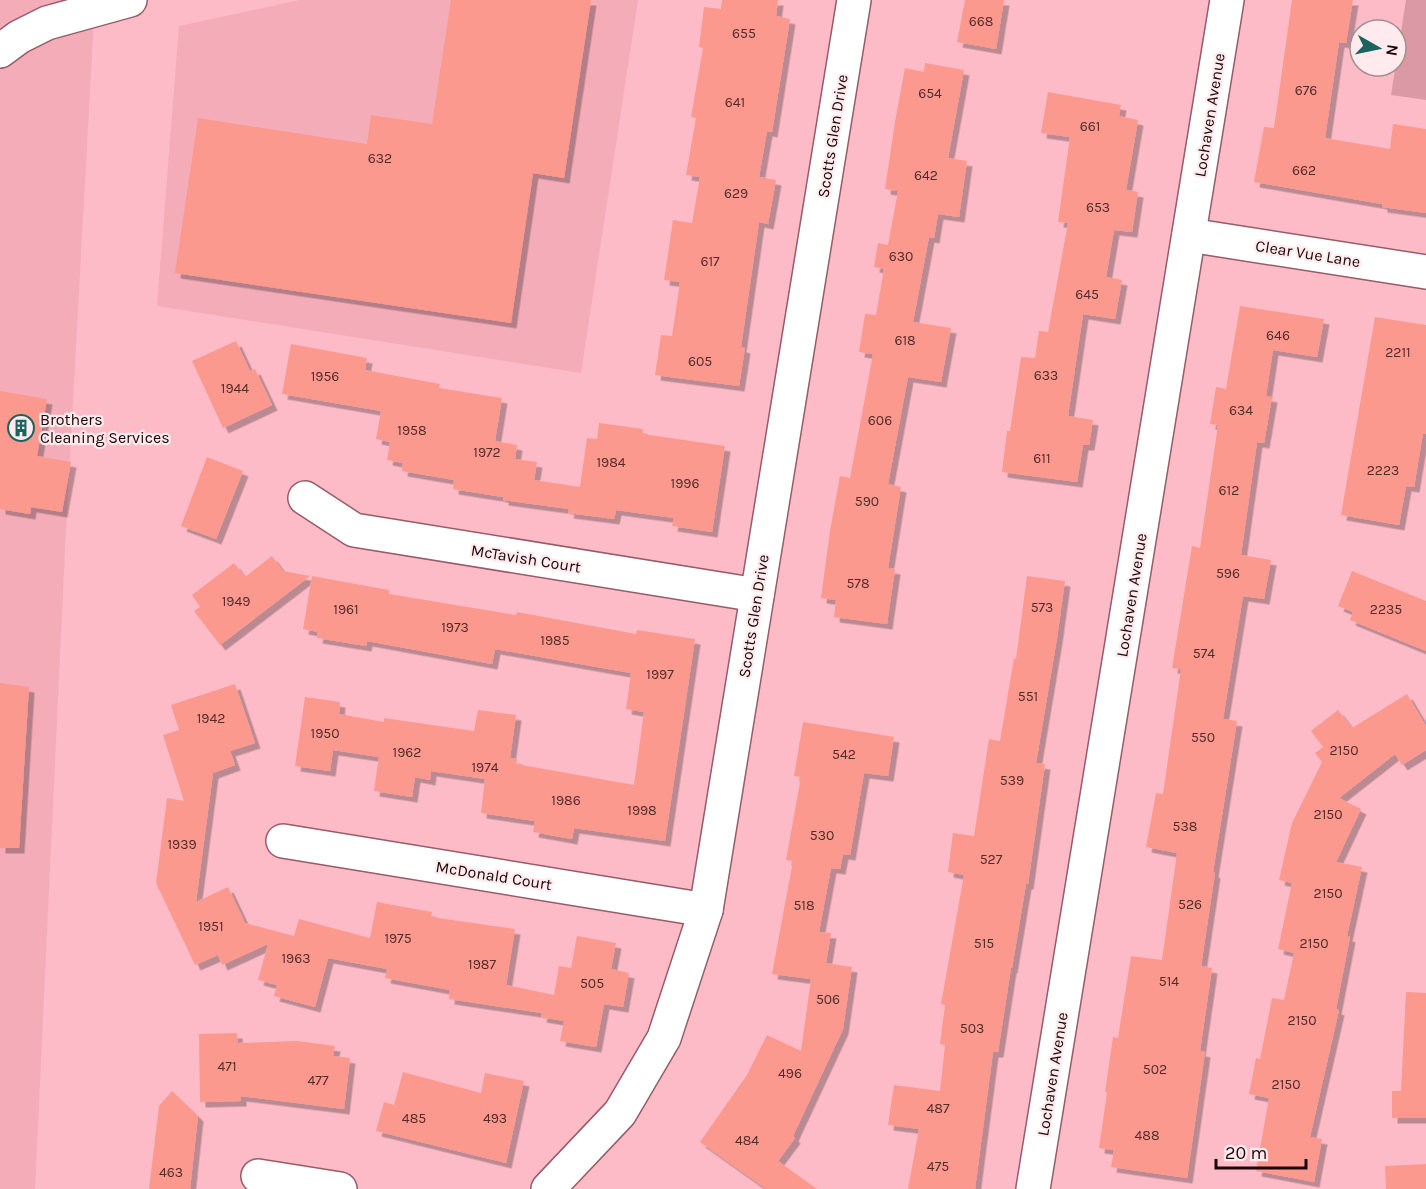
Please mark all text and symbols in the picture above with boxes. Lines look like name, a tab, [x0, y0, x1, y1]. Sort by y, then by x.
house number: 668	[969, 13, 993, 30]
north arrow	[1348, 18, 1408, 78]
house number: 655	[732, 25, 756, 42]
text: N	[1382, 43, 1403, 57]
street label: Lochaven Avenue	[1190, 52, 1229, 178]
street label: Scotts Glen Drive	[813, 73, 852, 199]
house number: 676	[1295, 82, 1317, 99]
house number: 654	[918, 85, 942, 102]
house number: 641	[725, 94, 745, 111]
house number: 661	[1080, 118, 1100, 135]
house number: 632	[368, 150, 392, 167]
house number: 662	[1292, 162, 1316, 179]
house number: 642	[914, 167, 938, 184]
house number: 629	[724, 185, 748, 202]
house number: 653	[1086, 199, 1110, 216]
street label: Clear Vue Lane	[1254, 236, 1362, 271]
house number: 630	[889, 248, 913, 265]
house number: 617	[700, 253, 720, 270]
house number: 645	[1075, 286, 1099, 303]
house number: 646	[1266, 327, 1290, 344]
house number: 618	[894, 332, 916, 349]
house number: 2211	[1385, 344, 1411, 361]
house number: 605	[688, 353, 712, 370]
house number: 633	[1034, 367, 1058, 384]
house number: 1956	[311, 368, 339, 385]
house number: 1944	[221, 380, 249, 397]
house number: 634	[1229, 402, 1253, 419]
place label: Brothers Cleaning Services	[40, 410, 170, 447]
house number: 606	[868, 412, 892, 429]
building icon: Brothers Cleaning Services	[6, 413, 36, 443]
house number: 1958	[397, 422, 427, 439]
house number: 1972	[473, 444, 501, 461]
house number: 611	[1033, 450, 1051, 467]
house number: 1984	[596, 454, 626, 471]
house number: 2223	[1367, 462, 1399, 479]
house number: 1996	[671, 475, 699, 492]
house number: 612	[1219, 482, 1239, 499]
house number: 590	[855, 493, 879, 510]
street label: Lochaven Avenue	[1112, 532, 1151, 658]
street label: McTavish Court	[470, 540, 582, 577]
street label: Scotts Glen Drive	[734, 553, 773, 679]
house number: 596	[1216, 565, 1240, 582]
house number: 578	[846, 575, 870, 592]
house number: 1949	[222, 593, 250, 610]
house number: 573	[1031, 599, 1053, 616]
house number: 1961	[333, 601, 359, 618]
house number: 2235	[1370, 601, 1402, 618]
house number: 1973	[441, 619, 469, 636]
house number: 1985	[540, 632, 570, 649]
house number: 574	[1193, 645, 1215, 662]
house number: 1997	[646, 666, 674, 683]
house number: 551	[1018, 688, 1038, 705]
house number: 1942	[197, 710, 225, 727]
house number: 1950	[311, 725, 339, 742]
house number: 550	[1191, 729, 1215, 746]
house number: 2150	[1330, 742, 1358, 759]
house number: 1962	[393, 744, 421, 761]
house number: 542	[832, 746, 856, 763]
house number: 1974	[471, 759, 499, 776]
house number: 539	[1000, 772, 1024, 789]
house number: 1986	[551, 792, 581, 809]
house number: 1998	[627, 802, 657, 819]
house number: 2150	[1314, 806, 1342, 823]
house number: 538	[1173, 818, 1197, 835]
house number: 530	[810, 827, 834, 844]
house number: 1939	[167, 836, 197, 853]
house number: 527	[980, 851, 1003, 868]
street label: McDonald Court	[434, 857, 553, 894]
house number: 2150	[1314, 885, 1342, 902]
house number: 526	[1178, 896, 1202, 913]
house number: 518	[793, 897, 815, 914]
house number: 1951	[198, 918, 224, 935]
house number: 1975	[384, 930, 412, 947]
house number: 515	[974, 935, 994, 952]
house number: 2150	[1300, 935, 1328, 952]
house number: 1963	[281, 950, 311, 967]
house number: 1987	[468, 956, 496, 973]
house number: 514	[1159, 973, 1179, 990]
house number: 505	[580, 975, 604, 992]
house number: 506	[816, 991, 840, 1008]
street label: Lochaven Avenue	[1033, 1011, 1072, 1137]
house number: 2150	[1288, 1012, 1316, 1029]
house number: 503	[960, 1020, 984, 1037]
house number: 471	[217, 1058, 237, 1075]
house number: 502	[1143, 1061, 1167, 1078]
house number: 496	[778, 1065, 802, 1082]
house number: 477	[308, 1072, 329, 1089]
house number: 2150	[1272, 1076, 1300, 1093]
house number: 487	[927, 1100, 950, 1117]
house number: 485	[402, 1110, 426, 1127]
house number: 493	[483, 1110, 507, 1127]
house number: 488	[1134, 1127, 1160, 1144]
house number: 484	[735, 1132, 759, 1149]
scale bar	[1216, 1132, 1306, 1170]
text: 20 m	[1225, 1142, 1267, 1164]
house number: 475	[927, 1158, 949, 1175]
house number: 463	[159, 1164, 183, 1181]

